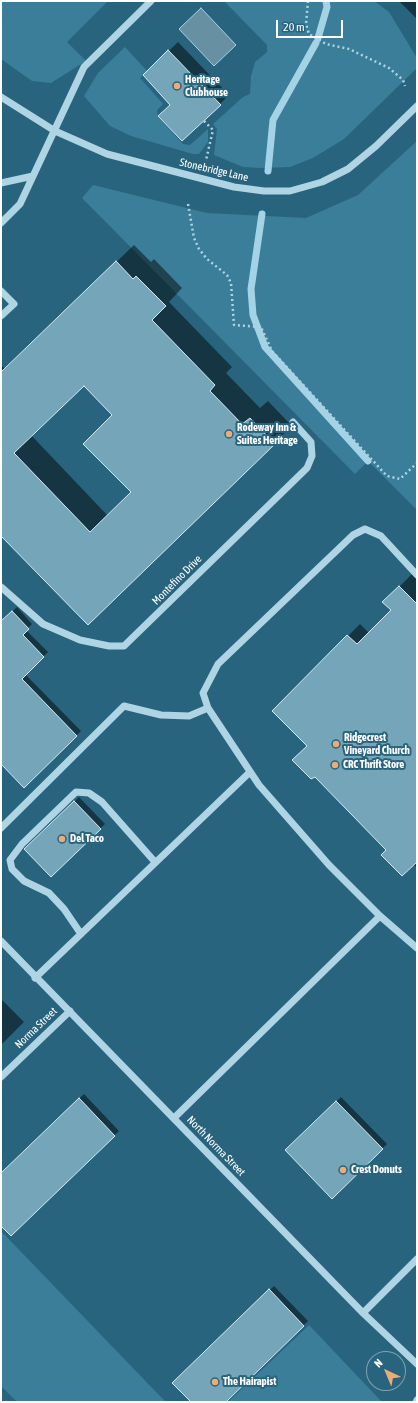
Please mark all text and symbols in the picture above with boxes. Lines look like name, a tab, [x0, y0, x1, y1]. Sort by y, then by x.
scale bar	[278, 12, 345, 38]
text: 20 m	[283, 20, 305, 34]
place label: Heritage Clubhouse	[185, 73, 228, 99]
marker: Heritage Clubhouse	[172, 81, 182, 91]
street label: Stonebridge Lane	[178, 156, 250, 184]
place label: Rodeway Inn & Suites Heritage	[237, 421, 298, 447]
marker: Rodeway Inn & Suites Heritage	[224, 429, 234, 439]
street label: Montefino Drive	[149, 552, 205, 608]
place label: Ridgecrest Vineyard Church	[344, 731, 410, 757]
marker: Ridgecrest Vineyard Church	[331, 739, 341, 749]
place label: CRC Thrift Store	[343, 758, 404, 772]
marker: CRC Thrift Store	[330, 760, 340, 770]
place label: Del Taco	[70, 832, 104, 846]
marker: Del Taco	[57, 834, 67, 844]
street label: Norma Street	[12, 1005, 60, 1051]
street label: North Norma Street	[184, 1113, 248, 1179]
place label: Crest Donuts	[351, 1163, 402, 1177]
marker: Crest Donuts	[338, 1165, 348, 1175]
north arrow	[366, 1351, 406, 1391]
text: N	[372, 1357, 385, 1370]
place label: The Hairapist	[223, 1375, 276, 1389]
marker: The Hairapist	[210, 1377, 220, 1387]

